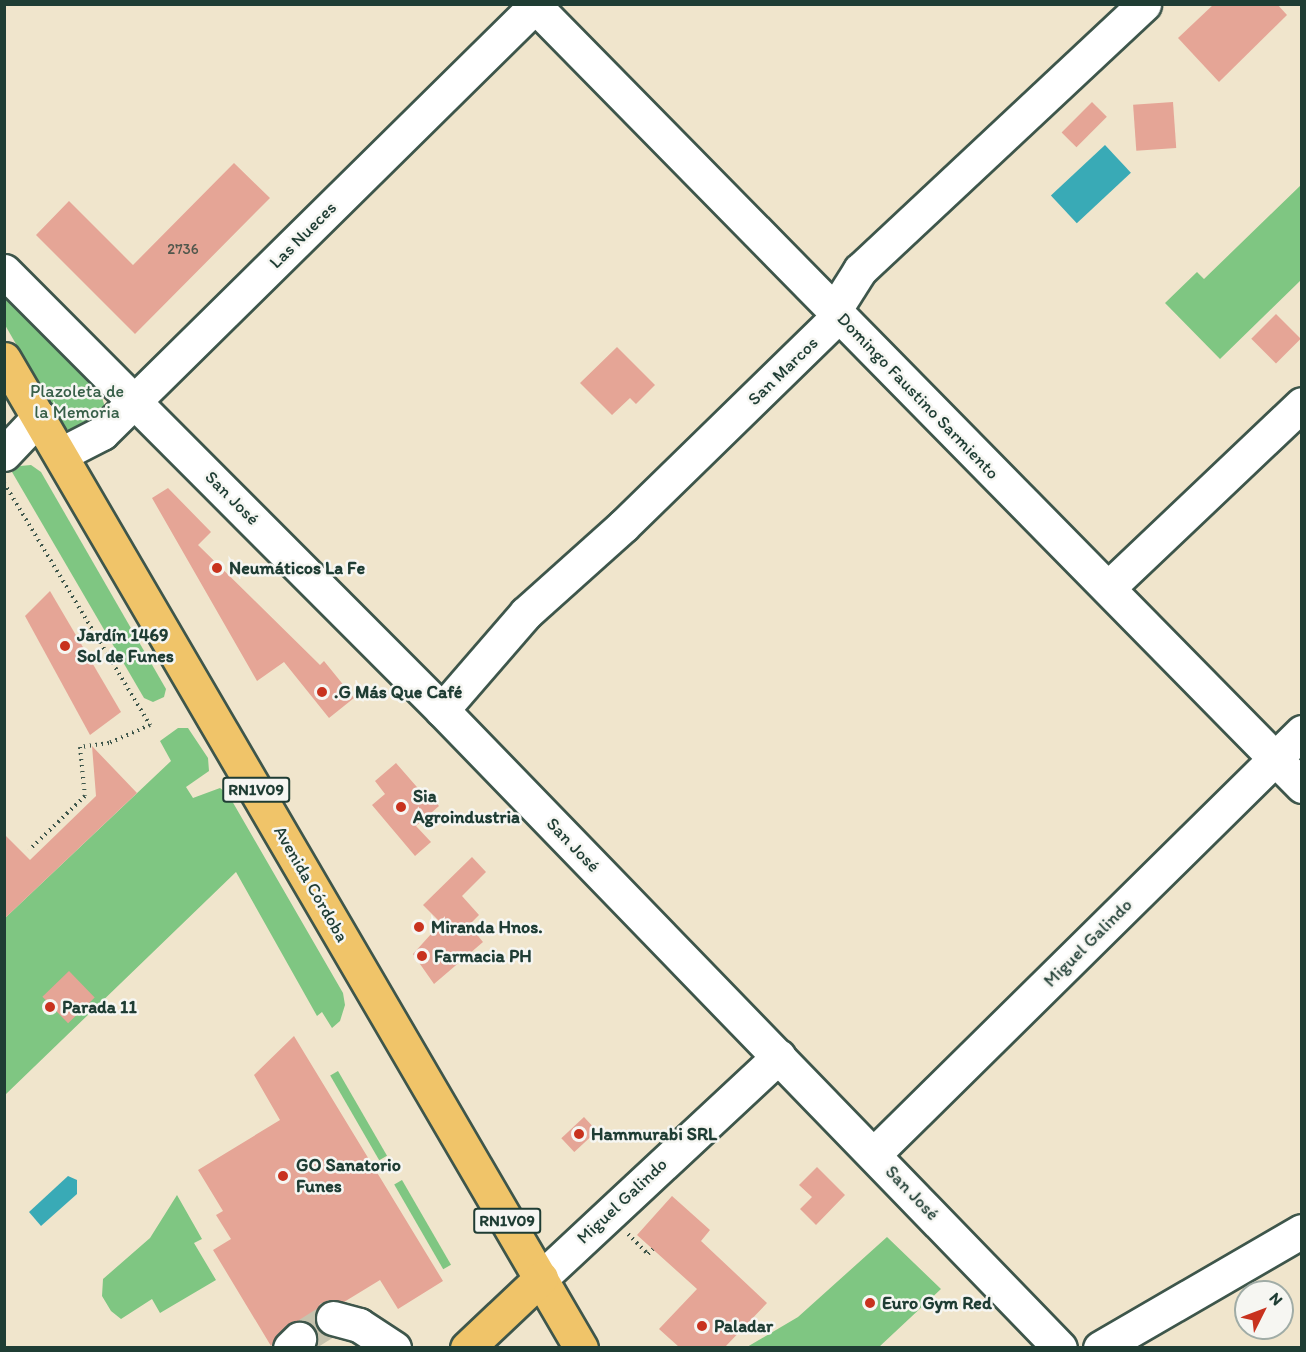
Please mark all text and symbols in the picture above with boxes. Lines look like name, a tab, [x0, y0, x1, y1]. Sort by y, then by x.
street label: Las Nueces	[265, 197, 341, 273]
house number: 2736	[167, 241, 199, 259]
street label: Domingo Faustino Sarmiento	[832, 308, 1004, 484]
street label: San Marcos	[743, 332, 823, 410]
park label: Plazoleta de la Memoria	[30, 381, 124, 424]
street label: San José	[200, 466, 264, 530]
place label: Neumáticos La Fe	[229, 557, 365, 579]
marker: Neumáticos La Fe	[210, 561, 224, 575]
place label: Jardín 1469 Sol de Funes	[77, 625, 174, 668]
marker: Jardín 1469 Sol de Funes	[58, 639, 72, 653]
place label: .G Más Que Café	[334, 681, 462, 703]
marker: .G Más Que Café	[315, 685, 329, 699]
road number: RN1V09	[222, 777, 290, 803]
place label: Sia Agroindustria	[413, 786, 520, 828]
marker: Sia Agroindustria	[394, 800, 408, 814]
street label: San José	[542, 813, 604, 877]
street label: Avenida Córdoba	[269, 822, 353, 946]
street label: Miguel Galindo	[1039, 894, 1137, 992]
place label: Miranda Hnos.	[431, 916, 543, 938]
marker: Miranda Hnos.	[412, 920, 426, 934]
place label: Farmacia PH	[434, 945, 532, 967]
marker: Farmacia PH	[415, 949, 429, 963]
place label: Parada 11	[62, 996, 137, 1018]
marker: Parada 11	[43, 1000, 57, 1014]
place label: Hammurabi SRL	[591, 1123, 717, 1145]
marker: Hammurabi SRL	[572, 1127, 586, 1141]
street label: Miguel Galindo	[572, 1154, 672, 1248]
place label: GO Sanatorio Funes	[296, 1155, 401, 1198]
street label: San José	[881, 1161, 943, 1225]
marker: GO Sanatorio Funes	[274, 1167, 292, 1185]
road number: RN1V09	[472, 1208, 542, 1234]
north arrow	[1234, 1280, 1294, 1340]
text: N	[1266, 1289, 1287, 1309]
place label: Euro Gym Red	[882, 1292, 991, 1314]
marker: Euro Gym Red	[863, 1296, 877, 1310]
place label: Paladar	[714, 1315, 773, 1337]
marker: Paladar	[695, 1319, 709, 1333]

